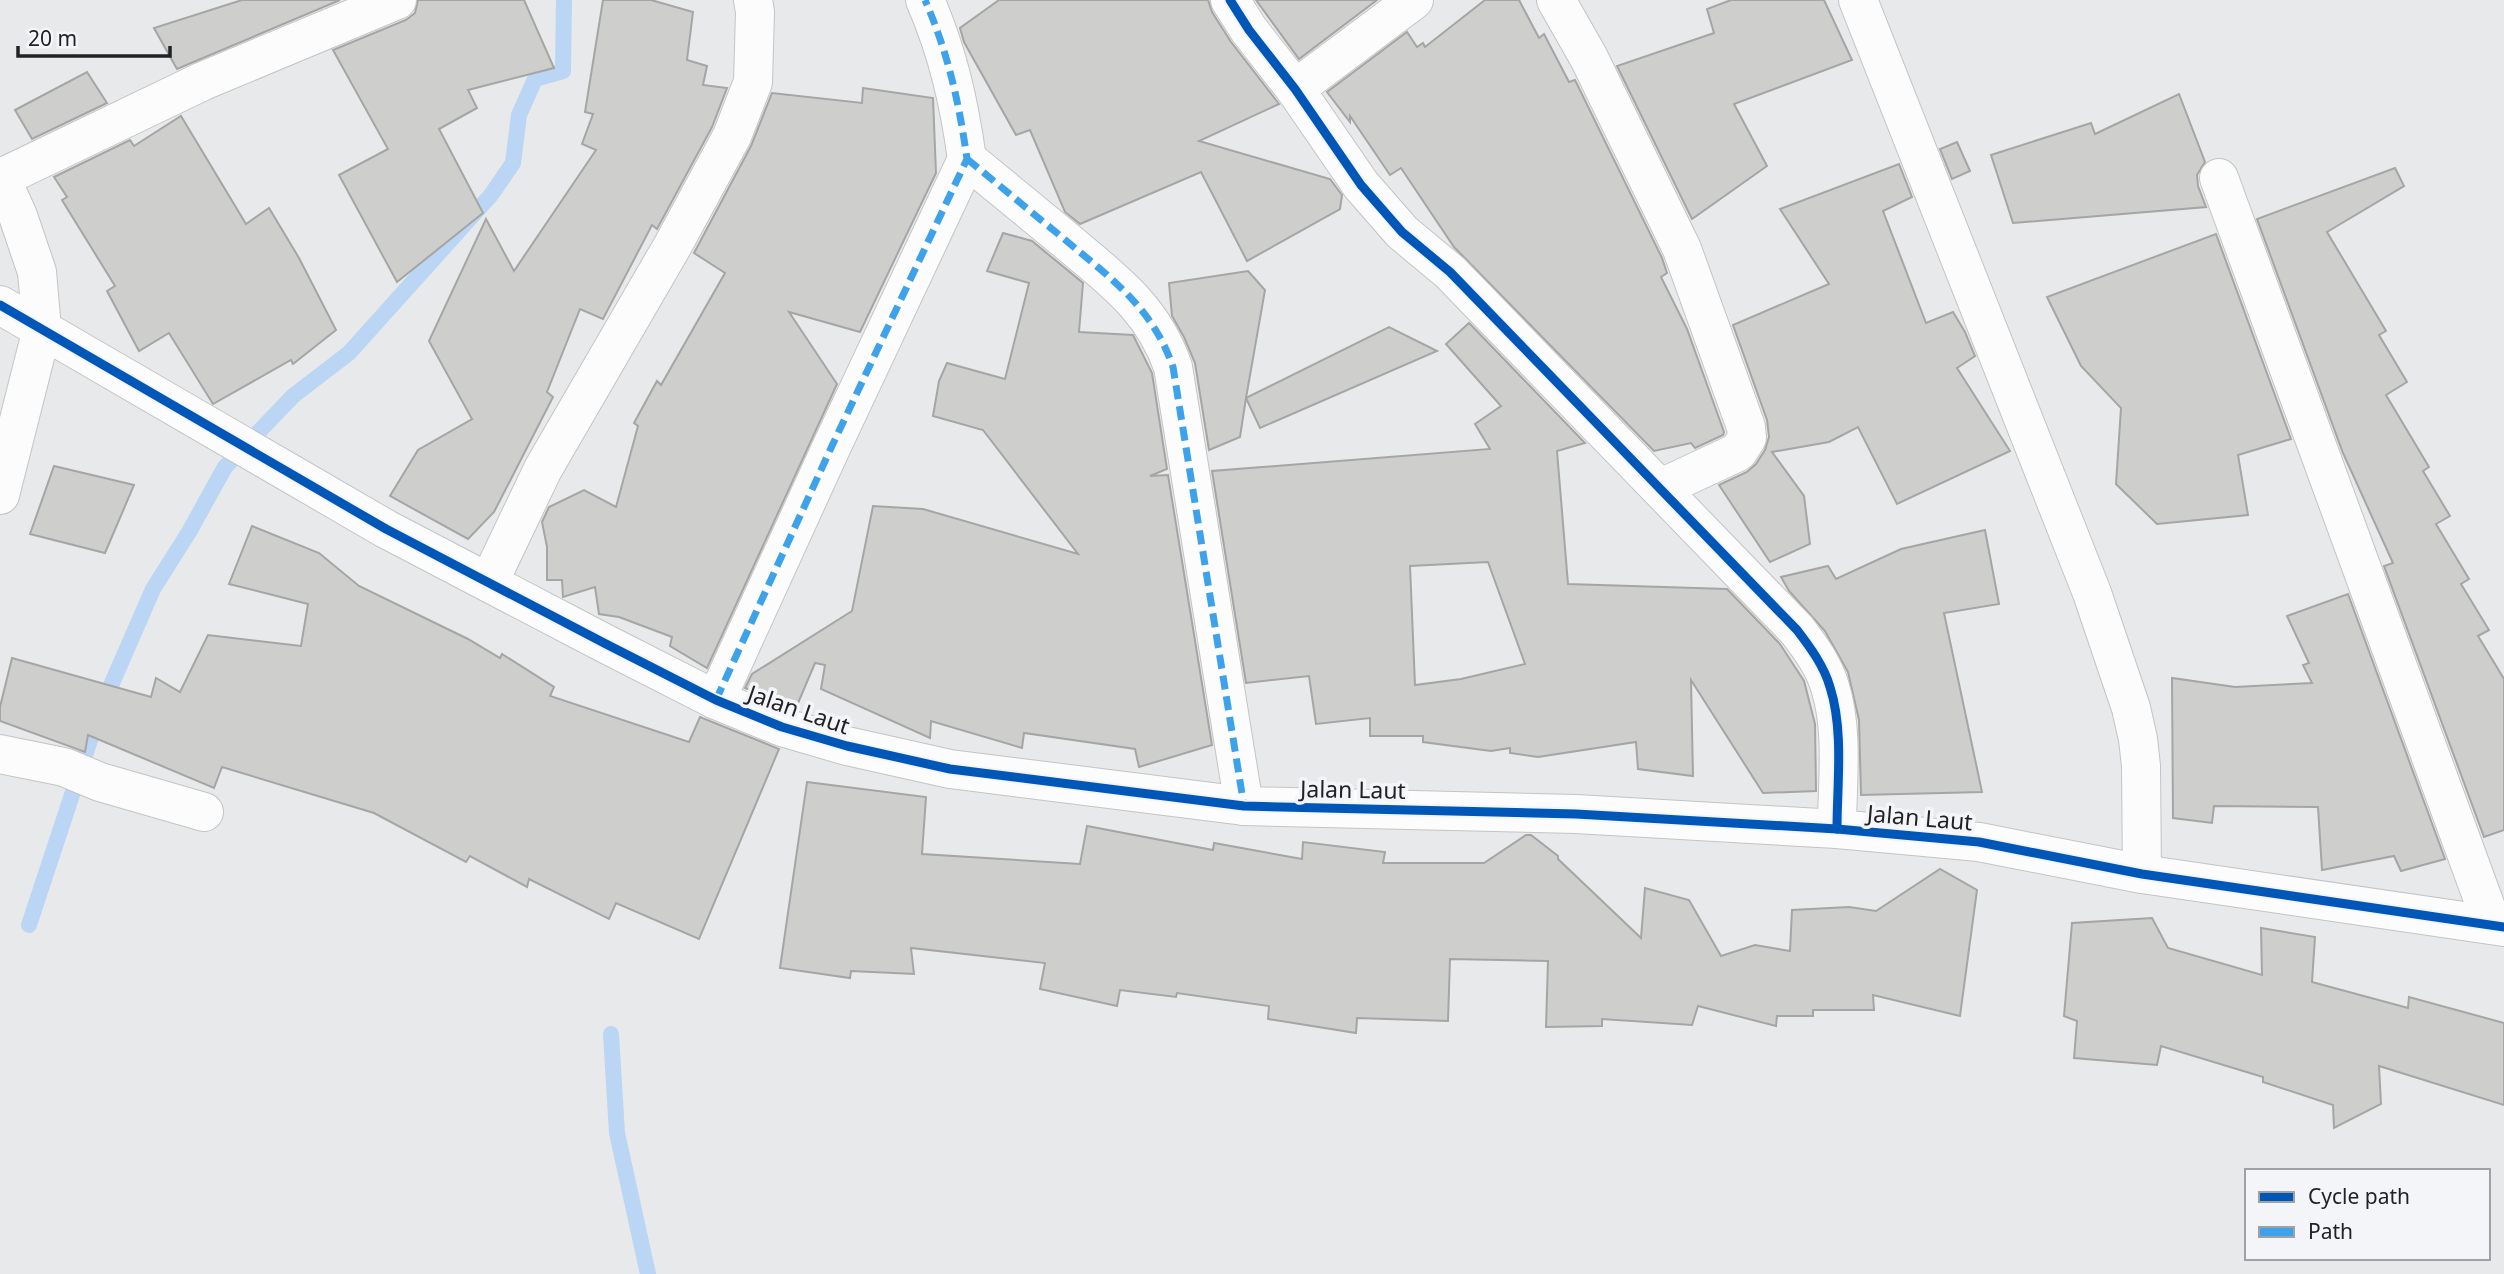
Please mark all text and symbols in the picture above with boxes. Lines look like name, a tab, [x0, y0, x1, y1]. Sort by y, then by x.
scale bar	[18, 14, 170, 58]
text: 20 m	[28, 24, 77, 52]
street label: Jalan Laut	[742, 676, 854, 741]
street label: Jalan Laut	[1298, 772, 1406, 806]
street label: Jalan Laut	[1864, 796, 1974, 838]
legend	[2245, 1169, 2490, 1260]
text: Cycle path	[2308, 1182, 2410, 1210]
text: Path	[2308, 1217, 2353, 1245]

